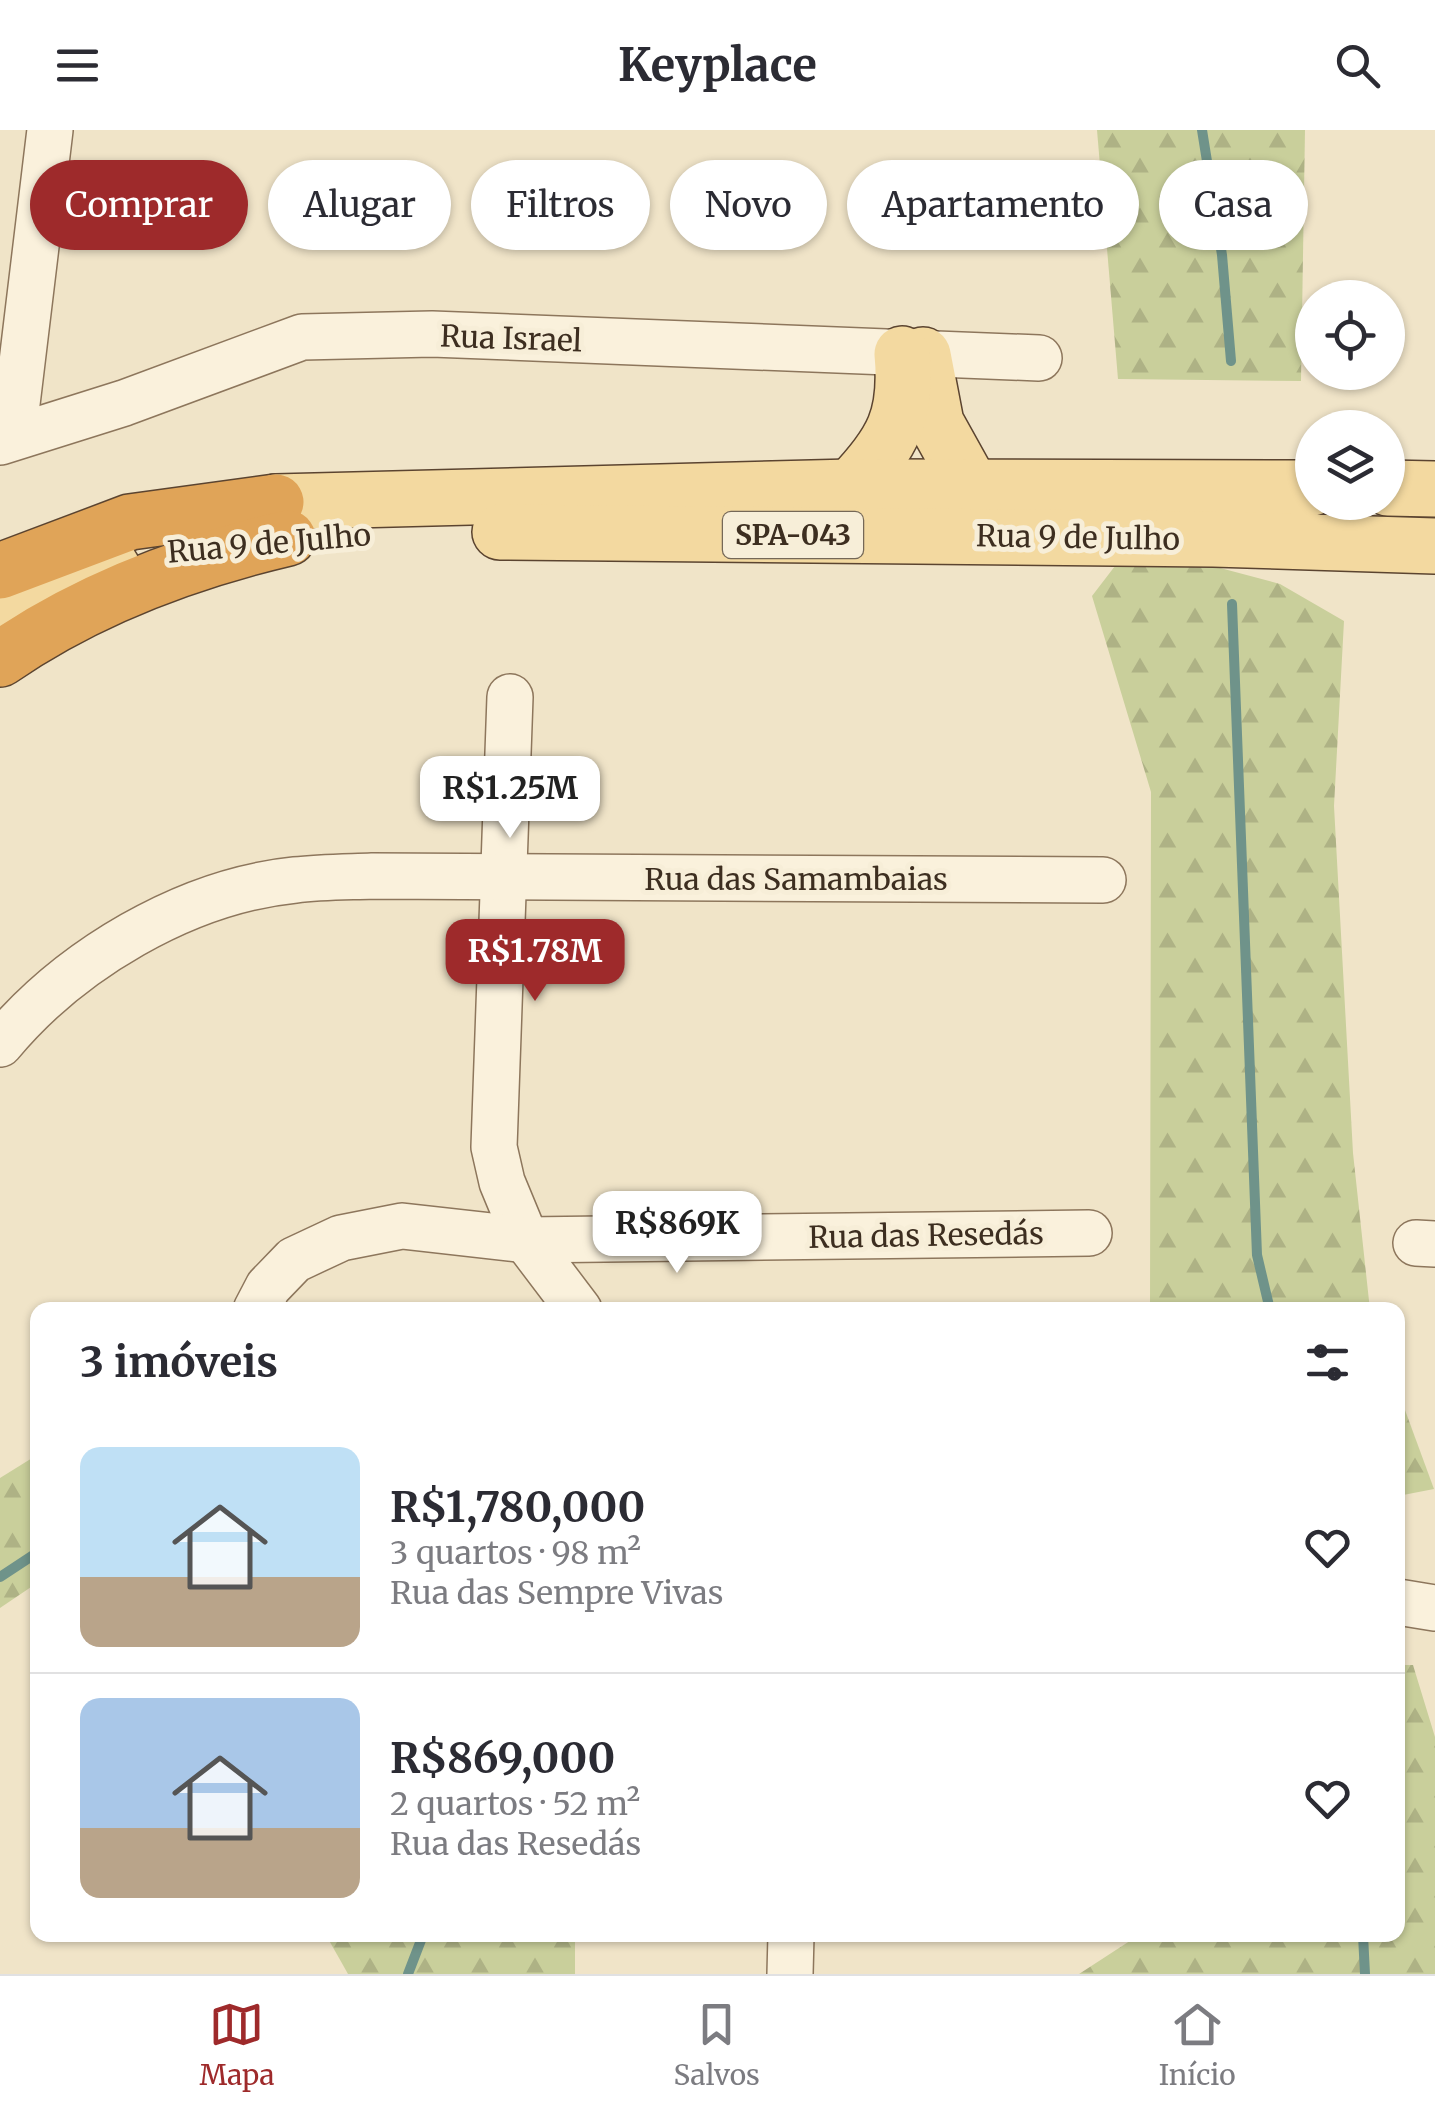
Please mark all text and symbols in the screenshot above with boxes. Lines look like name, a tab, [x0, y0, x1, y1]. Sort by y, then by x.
text: Keyplace	[618, 37, 817, 93]
icon: menu	[50, 38, 105, 93]
icon: search	[1330, 38, 1385, 93]
chip: Comprar	[30, 160, 248, 250]
chip: Alugar	[268, 160, 451, 250]
chip: Filtros	[471, 160, 650, 250]
chip: Novo	[670, 160, 827, 250]
chip: Apartamento	[847, 160, 1139, 250]
chip: Casa	[1159, 160, 1308, 250]
map controls	[1295, 280, 1405, 520]
button: locate	[1295, 280, 1405, 390]
street label: Rua Israel	[439, 317, 583, 359]
button: layers	[1295, 410, 1405, 520]
road number: SPA-043	[723, 512, 863, 558]
street label: Rua 9 de Julho	[166, 515, 372, 571]
street label: Rua 9 de Julho	[976, 516, 1180, 558]
pin: R$1.25M	[418, 756, 602, 841]
text: R$1.25M	[442, 768, 578, 808]
street label: Rua das Samambaias	[644, 860, 948, 898]
pin: R$1.78M	[443, 919, 627, 1004]
text: R$1.78M	[468, 931, 602, 971]
pin: R$869K	[596, 1191, 758, 1276]
text: R$869K	[615, 1203, 739, 1243]
street label: Rua das Resedás	[808, 1214, 1044, 1256]
icon: filters	[1300, 1335, 1355, 1390]
text: 3 imóveis	[80, 1336, 278, 1388]
text: R$1,780,000	[390, 1481, 645, 1533]
icon: home	[160, 1487, 280, 1607]
icon: heart	[1300, 1520, 1355, 1575]
text: 3 quartos · 98 m²	[390, 1533, 641, 1573]
text: Rua das Sempre Vivas	[390, 1573, 724, 1613]
text: R$869,000	[390, 1732, 615, 1784]
icon: home	[160, 1738, 280, 1858]
icon: heart	[1300, 1771, 1355, 1826]
text: 2 quartos · 52 m²	[390, 1784, 640, 1824]
text: Rua das Resedás	[390, 1824, 641, 1864]
tab: Mapa	[199, 1997, 274, 2093]
tab: Salvos	[673, 1997, 760, 2093]
tab: Início	[1159, 1997, 1236, 2093]

